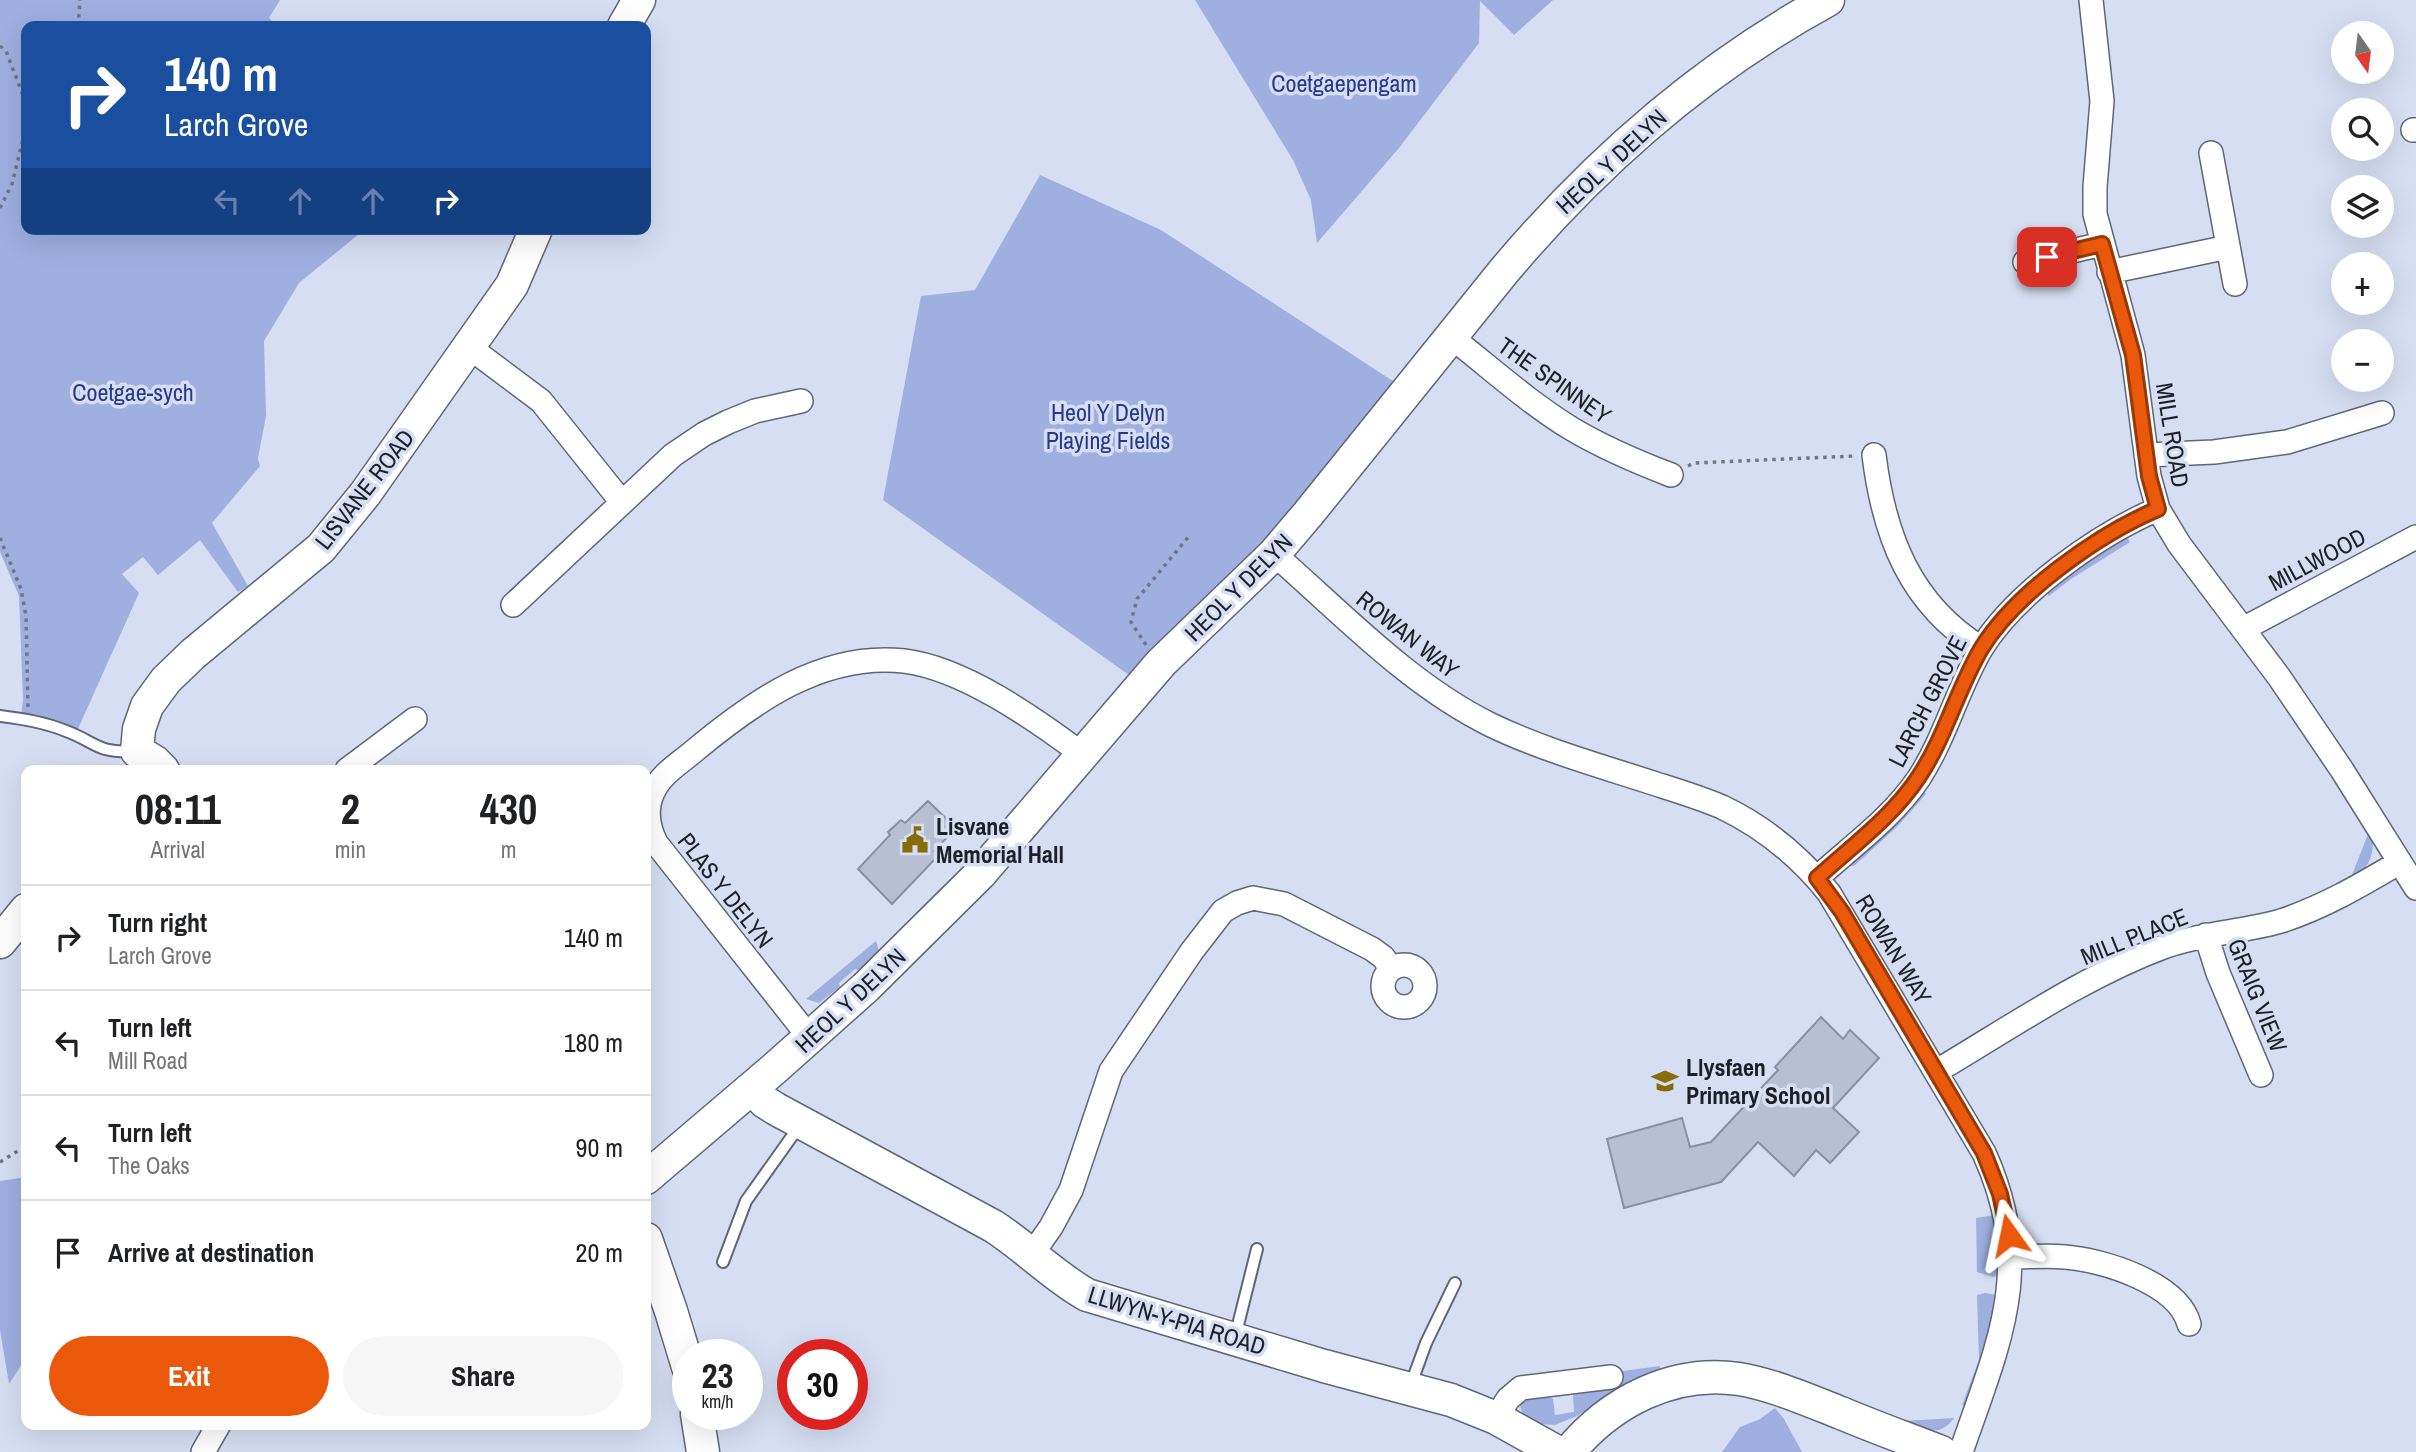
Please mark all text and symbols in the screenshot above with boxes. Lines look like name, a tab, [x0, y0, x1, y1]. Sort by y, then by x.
north arrow	[2331, 21, 2394, 84]
map controls	[2331, 21, 2394, 392]
text: 140 m	[164, 40, 278, 106]
icon: right	[49, 49, 140, 140]
park label: Coetgaepengam	[1271, 67, 1417, 99]
button: search	[2331, 98, 2394, 161]
street label: HEOL Y DELYN	[1549, 101, 1673, 221]
text: Larch Grove	[164, 103, 308, 146]
button: layers	[2331, 175, 2394, 238]
icon: left	[208, 182, 246, 220]
icon: ahead	[281, 182, 319, 220]
icon: ahead	[354, 182, 392, 220]
icon: right	[427, 182, 465, 220]
pin	[2017, 227, 2077, 287]
icon: arrive	[2028, 238, 2066, 276]
button: +	[2331, 252, 2394, 315]
street label: THE SPINNEY	[1492, 329, 1618, 431]
button: −	[2331, 329, 2394, 392]
park label: Coetgae-sych	[72, 376, 194, 408]
street label: MILL ROAD	[2149, 380, 2197, 490]
park label: Heol Y Delyn Playing Fields	[1046, 396, 1170, 456]
street label: LISVANE ROAD	[307, 422, 421, 556]
street label: MILLWOOD	[2263, 520, 2371, 598]
street label: HEOL Y DELYN	[1177, 526, 1299, 648]
street label: ROWAN WAY	[1350, 583, 1466, 685]
street label: LARCH GROVE	[1880, 630, 1974, 772]
text: 08:11	[135, 781, 221, 837]
text: 2	[341, 781, 360, 837]
text: 430	[480, 781, 537, 837]
place label: Lisvane Memorial Hall	[936, 810, 1064, 870]
public building icon: Lisvane Memorial Hall	[900, 825, 930, 855]
street label: PLAS Y DELYN	[671, 826, 781, 954]
text: Arrival	[151, 834, 205, 865]
text: min	[335, 834, 366, 865]
text: m	[501, 834, 516, 865]
street label: ROWAN WAY	[1849, 888, 1939, 1010]
street label: MILL PLACE	[2076, 900, 2192, 972]
text: Turn right	[108, 905, 207, 940]
icon: right	[49, 919, 87, 957]
text: 140 m	[564, 920, 623, 955]
street label: GRAIG VIEW	[2221, 934, 2295, 1057]
text: Larch Grove	[108, 940, 212, 971]
street label: HEOL Y DELYN	[788, 940, 912, 1060]
text: Turn left	[108, 1010, 192, 1045]
icon: left	[49, 1024, 87, 1062]
text: 180 m	[564, 1025, 623, 1060]
text: Mill Road	[108, 1045, 188, 1076]
place label: Llysfaen Primary School	[1686, 1051, 1830, 1111]
school or university icon: Llysfaen Primary School	[1650, 1066, 1680, 1096]
text: Turn left	[108, 1115, 192, 1150]
icon: left	[49, 1129, 87, 1167]
text: 90 m	[576, 1130, 623, 1165]
text: The Oaks	[108, 1150, 190, 1181]
position arrow	[1972, 1198, 2046, 1272]
icon: arrive	[49, 1234, 87, 1272]
text: Arrive at destination	[108, 1235, 314, 1270]
text: 20 m	[576, 1235, 623, 1270]
street label: LLWYN-Y-PIA ROAD	[1084, 1278, 1270, 1362]
button: Exit	[49, 1336, 329, 1416]
button: Share	[343, 1336, 623, 1416]
speed limit sign: 30	[777, 1339, 868, 1430]
text: 23	[702, 1352, 733, 1399]
text: km/h	[702, 1389, 734, 1414]

